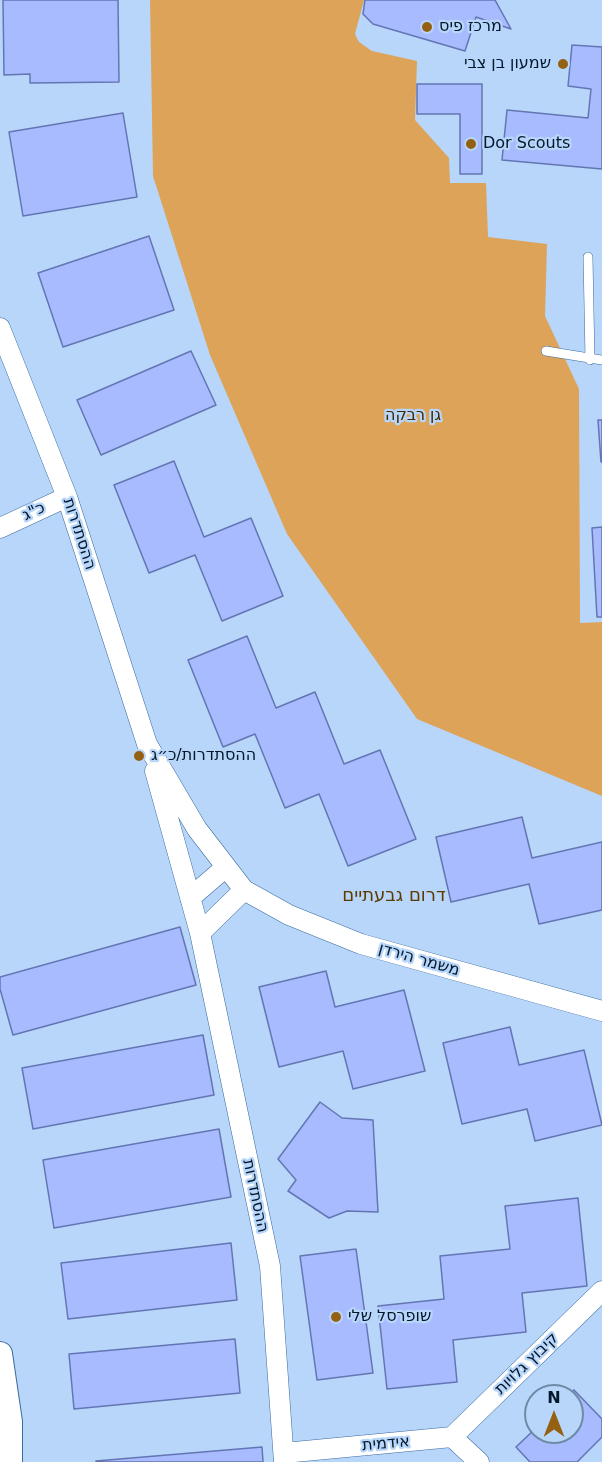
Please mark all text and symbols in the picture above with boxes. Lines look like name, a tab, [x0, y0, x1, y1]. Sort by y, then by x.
place label: מרכז פיס	[439, 17, 502, 37]
marker: מרכז פיס	[420, 20, 434, 34]
place label: שמעון בן צבי	[464, 54, 551, 74]
marker: שמעון בן צבי	[556, 57, 570, 71]
place label: Dor Scouts	[483, 134, 570, 154]
marker: Dor Scouts	[464, 137, 478, 151]
park label: גן רבקה	[385, 406, 441, 426]
street label: ההסתדרות	[58, 496, 100, 572]
street label: כ"ג	[20, 499, 48, 525]
place label: ההסתדרות/כ״ג	[151, 746, 256, 766]
marker: ההסתדרות/כ״ג	[132, 749, 146, 763]
district label: דרום גבעתיים	[342, 885, 446, 907]
street label: משמר הירדן	[376, 939, 462, 981]
street label: ההסתדרות	[238, 1158, 272, 1234]
place label: שופרסל שלי	[348, 1307, 431, 1327]
marker: שופרסל שלי	[329, 1310, 343, 1324]
street label: קיבוץ גלויות	[491, 1329, 563, 1399]
north arrow	[524, 1384, 584, 1444]
text: N	[547, 1388, 561, 1407]
street label: אידמית	[361, 1432, 411, 1456]

